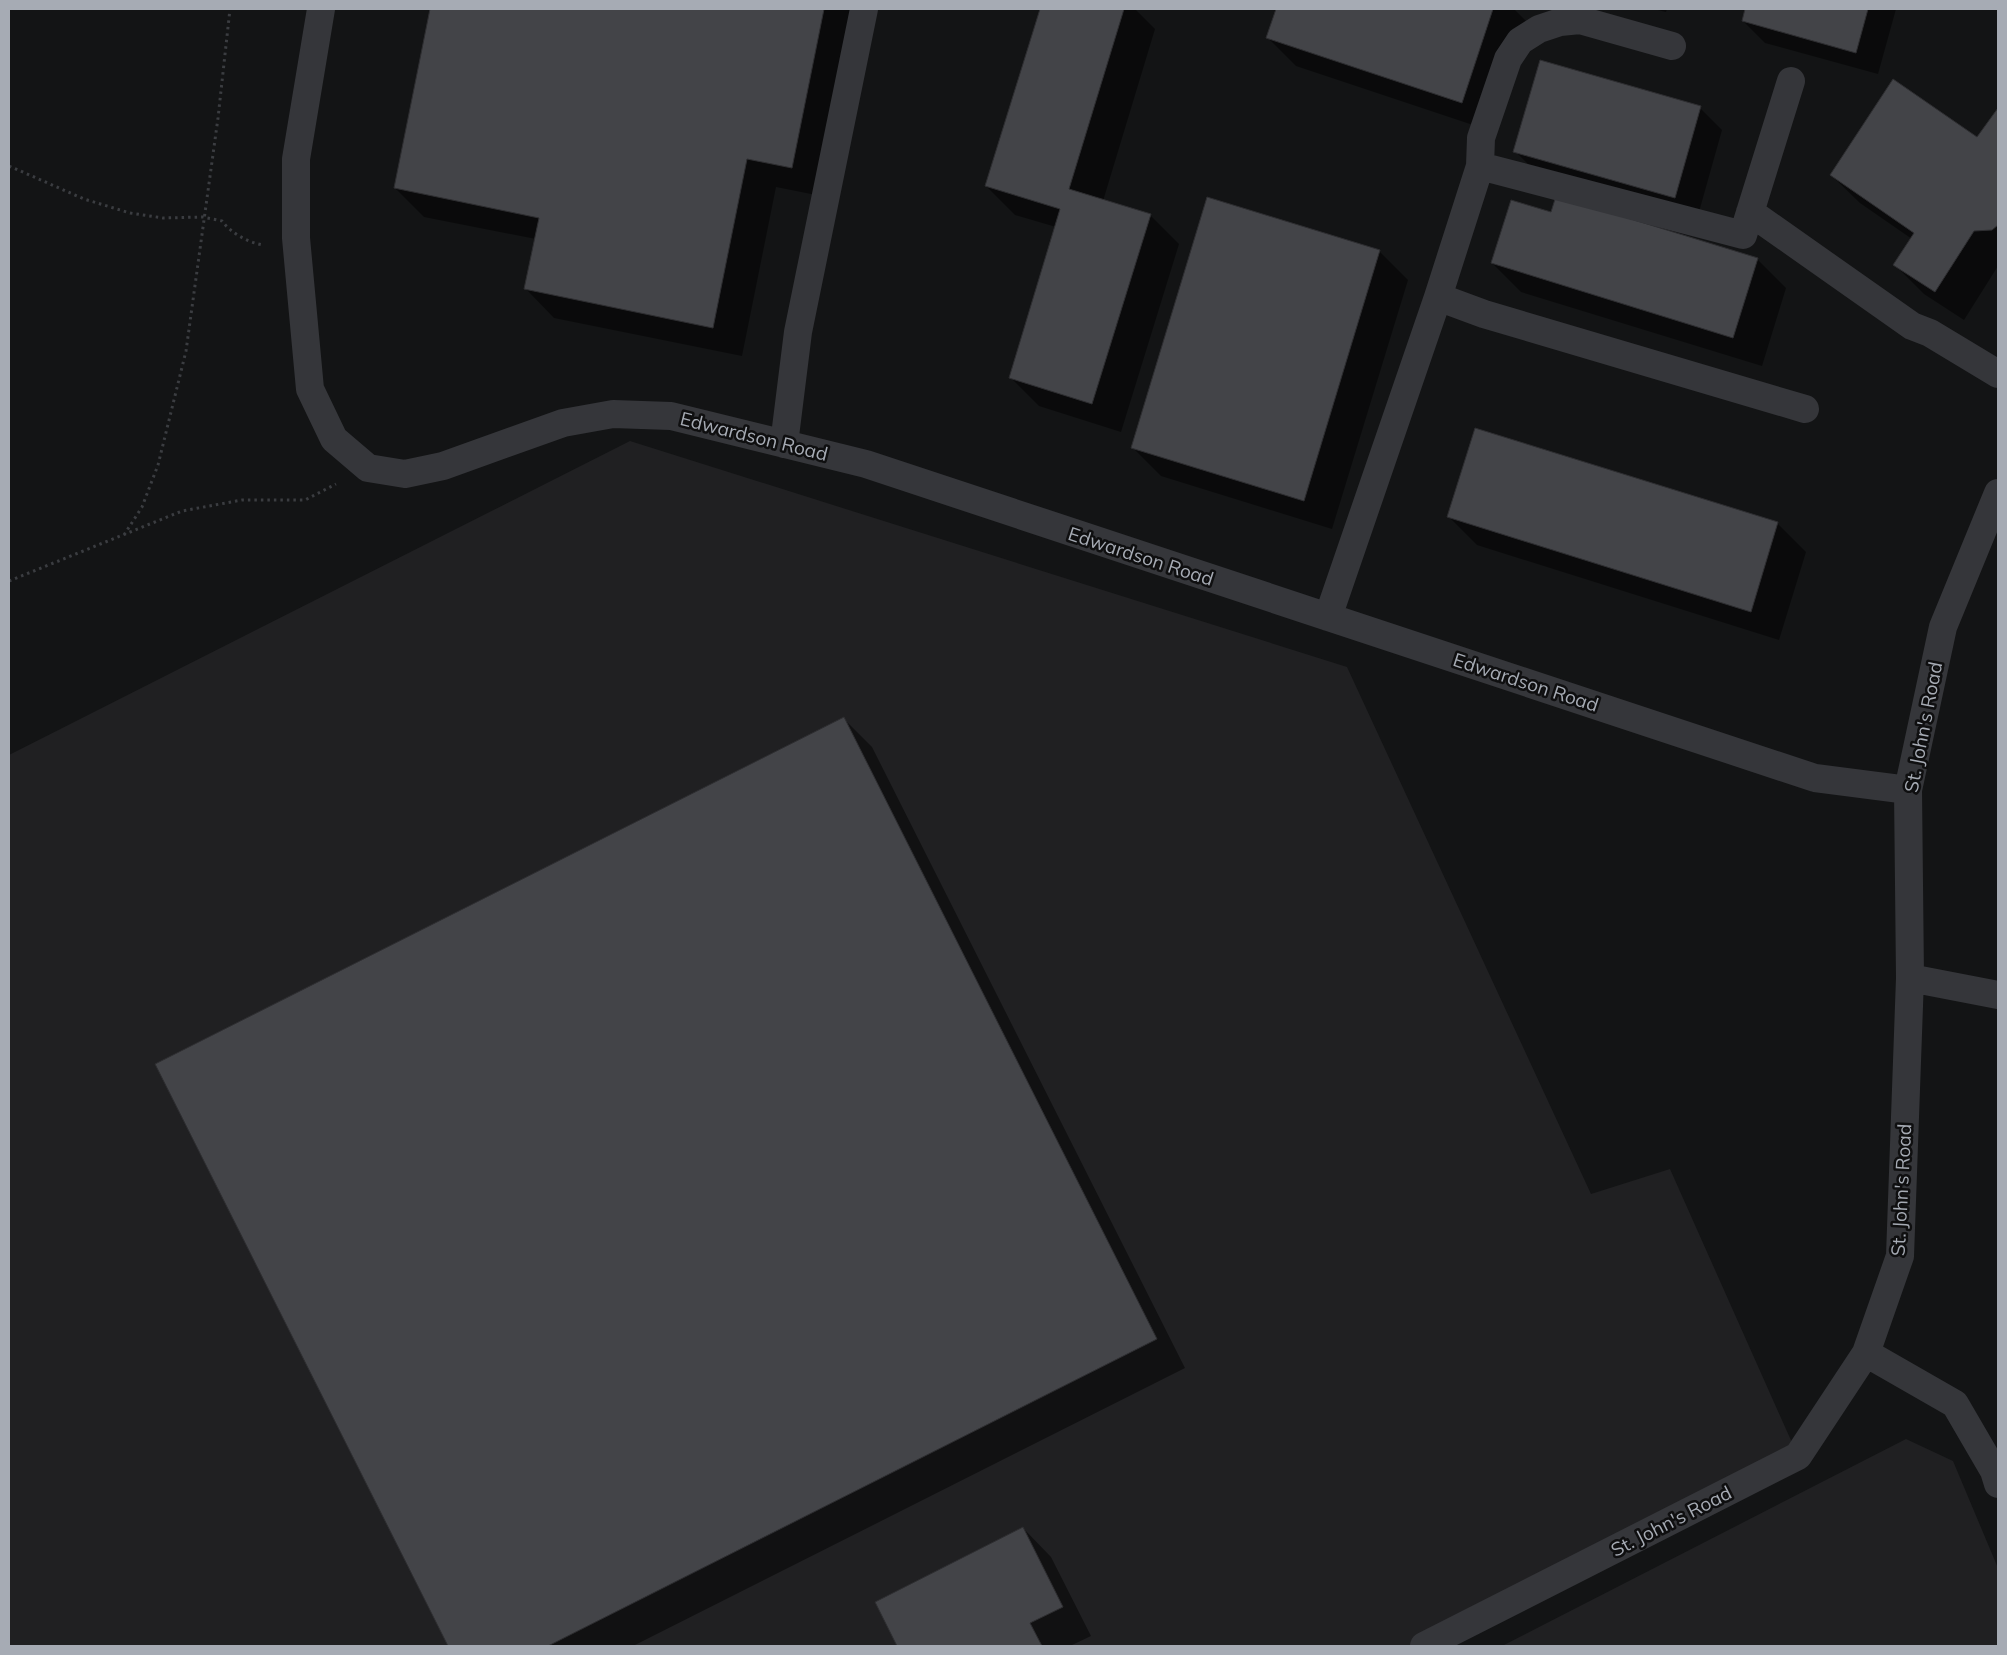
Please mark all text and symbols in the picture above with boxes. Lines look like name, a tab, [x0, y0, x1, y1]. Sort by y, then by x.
street label: Edwardson Road	[678, 406, 830, 466]
street label: Edwardson Road	[1065, 521, 1217, 591]
street label: Edwardson Road	[1450, 647, 1602, 717]
street label: St. John's Road	[1899, 660, 1947, 794]
street label: St. John's Road	[1886, 1123, 1916, 1257]
street label: St. John's Road	[1607, 1480, 1735, 1562]

